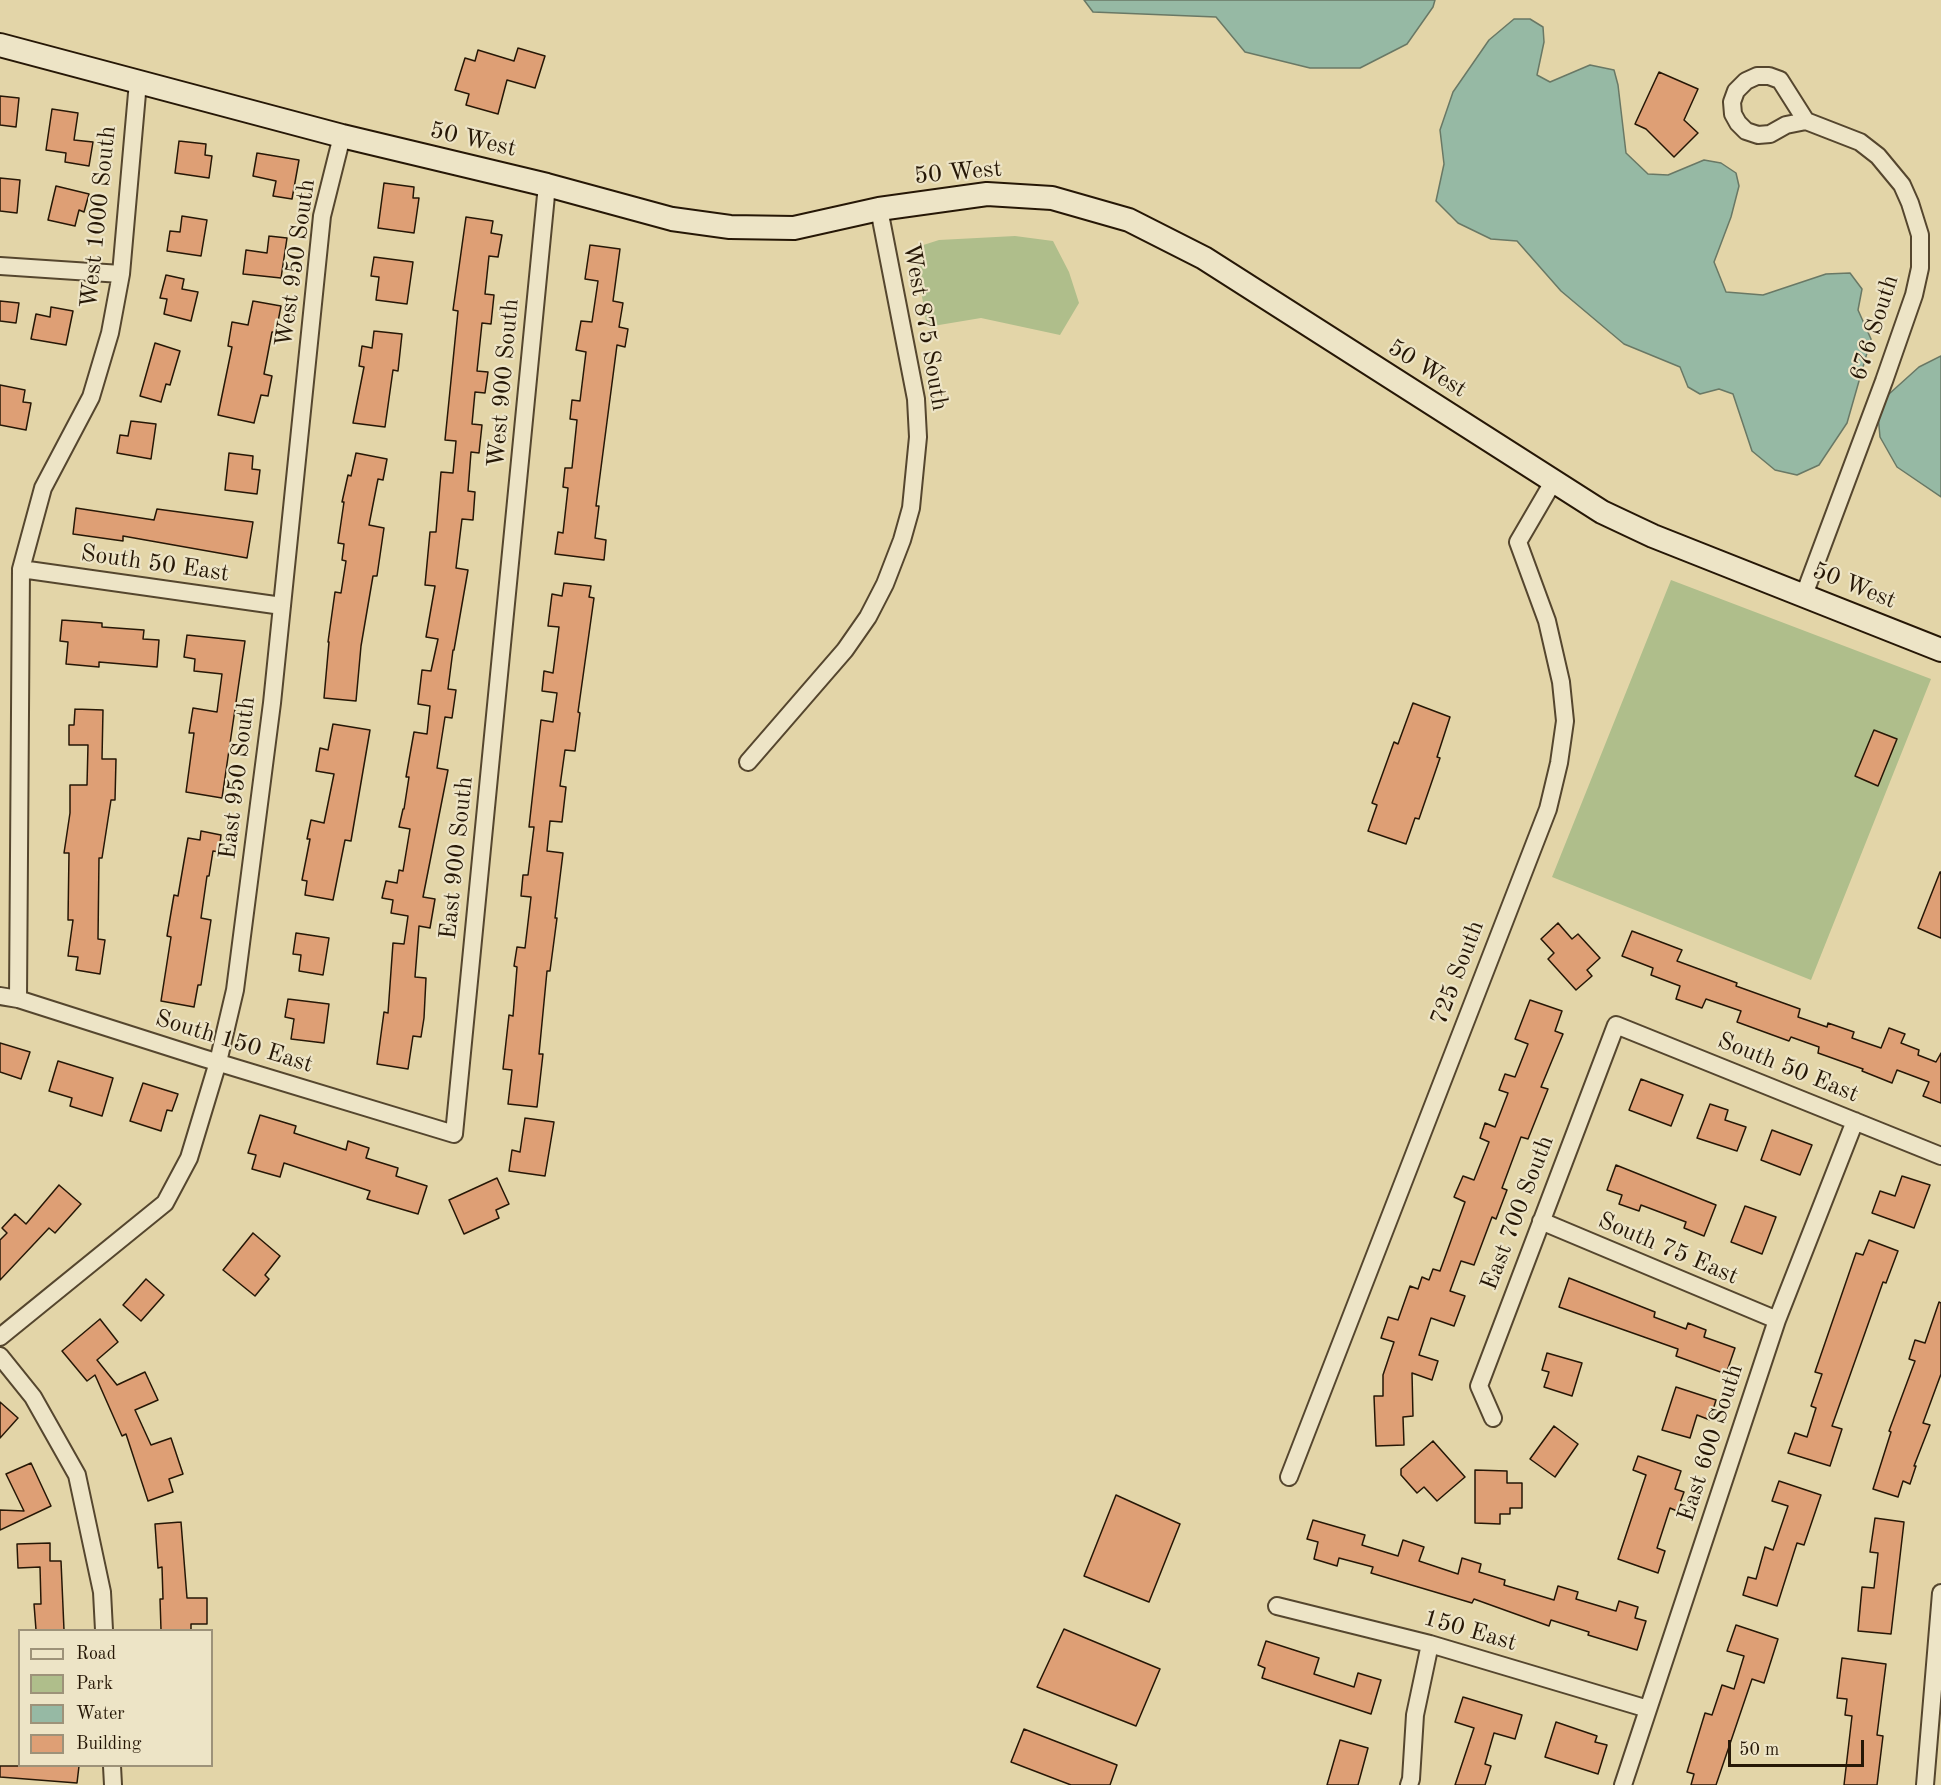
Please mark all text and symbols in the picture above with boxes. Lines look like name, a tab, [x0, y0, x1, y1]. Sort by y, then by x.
street label: 50 West	[427, 116, 519, 164]
street label: West 1000 South	[75, 124, 123, 310]
street label: 50 West	[913, 155, 1003, 191]
street label: West 950 South	[270, 177, 322, 349]
street label: West 875 South	[896, 241, 954, 413]
street label: 676 South	[1844, 271, 1906, 385]
street label: West 900 South	[482, 297, 526, 469]
street label: 50 West	[1382, 334, 1472, 404]
street label: South 50 East	[79, 539, 231, 589]
street label: 50 West	[1808, 556, 1900, 616]
street label: East 950 South	[214, 695, 262, 861]
street label: East 900 South	[434, 775, 480, 941]
street label: 725 South	[1425, 917, 1491, 1029]
street label: South 150 East	[152, 1004, 316, 1080]
street label: South 50 East	[1713, 1027, 1863, 1109]
street label: East 700 South	[1475, 1132, 1561, 1294]
street label: South 75 East	[1594, 1207, 1742, 1291]
street label: East 600 South	[1672, 1361, 1750, 1525]
street label: 150 East	[1420, 1604, 1520, 1658]
legend	[18, 1629, 213, 1767]
text: Road	[76, 1645, 116, 1663]
text: Park	[76, 1675, 113, 1693]
text: Water	[76, 1705, 125, 1723]
scale bar	[1731, 1728, 1868, 1766]
text: Building	[76, 1735, 141, 1753]
text: 50 m	[1739, 1741, 1779, 1759]

